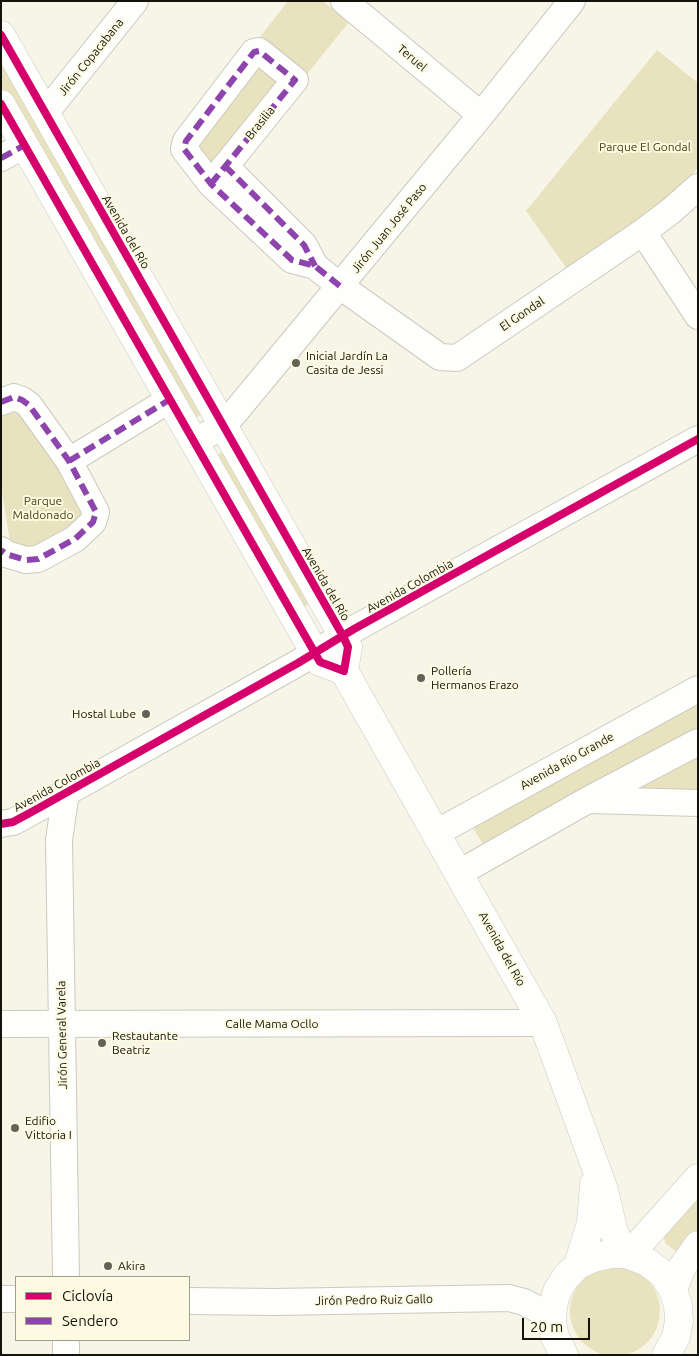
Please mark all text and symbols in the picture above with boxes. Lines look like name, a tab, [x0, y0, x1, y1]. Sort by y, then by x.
street label: Jirón Copacabana	[55, 15, 127, 99]
street label: Teruel	[394, 42, 430, 74]
street label: Brasilia	[242, 103, 278, 143]
park label: Parque El Gondal	[599, 140, 691, 154]
street label: Jirón Juan José Paso	[348, 180, 430, 276]
street label: Avenida del Río	[99, 193, 153, 271]
street label: El Gondal	[497, 294, 547, 334]
place label: Inicial Jardín La Casita de Jessi	[306, 349, 388, 377]
marker: Inicial Jardín La Casita de Jessi	[290, 357, 302, 369]
park label: Parque Maldonado	[13, 494, 73, 522]
street label: Avenida del Río	[299, 545, 353, 623]
street label: Avenida Colombia	[364, 556, 456, 616]
place label: Pollería Hermanos Erazo	[431, 664, 519, 692]
marker: Pollería Hermanos Erazo	[415, 672, 427, 684]
place label: Hostal Lube	[72, 707, 136, 721]
marker: Hostal Lube	[140, 708, 152, 720]
street label: Avenida Río Grande	[518, 729, 616, 793]
street label: Avenida Colombia	[11, 755, 103, 815]
street label: Avenida del Río	[476, 909, 528, 989]
street label: Jirón General Varela	[54, 981, 70, 1089]
street label: Calle Mama Ocllo	[225, 1017, 319, 1031]
place label: Restautante Beatriz	[112, 1029, 178, 1057]
marker: Restautante Beatriz	[96, 1037, 108, 1049]
place label: Edifio Vittoria I	[25, 1114, 72, 1142]
marker: Edifio Vittoria I	[9, 1122, 21, 1134]
place label: Akira	[118, 1259, 145, 1273]
marker: Akira	[102, 1260, 114, 1272]
legend	[15, 1276, 190, 1341]
text: Ciclovía	[62, 1287, 113, 1304]
street label: Jirón Pedro Ruiz Gallo	[315, 1292, 433, 1308]
scale bar	[524, 1308, 592, 1340]
text: Sendero	[62, 1312, 118, 1329]
text: 20 m	[530, 1318, 563, 1335]

